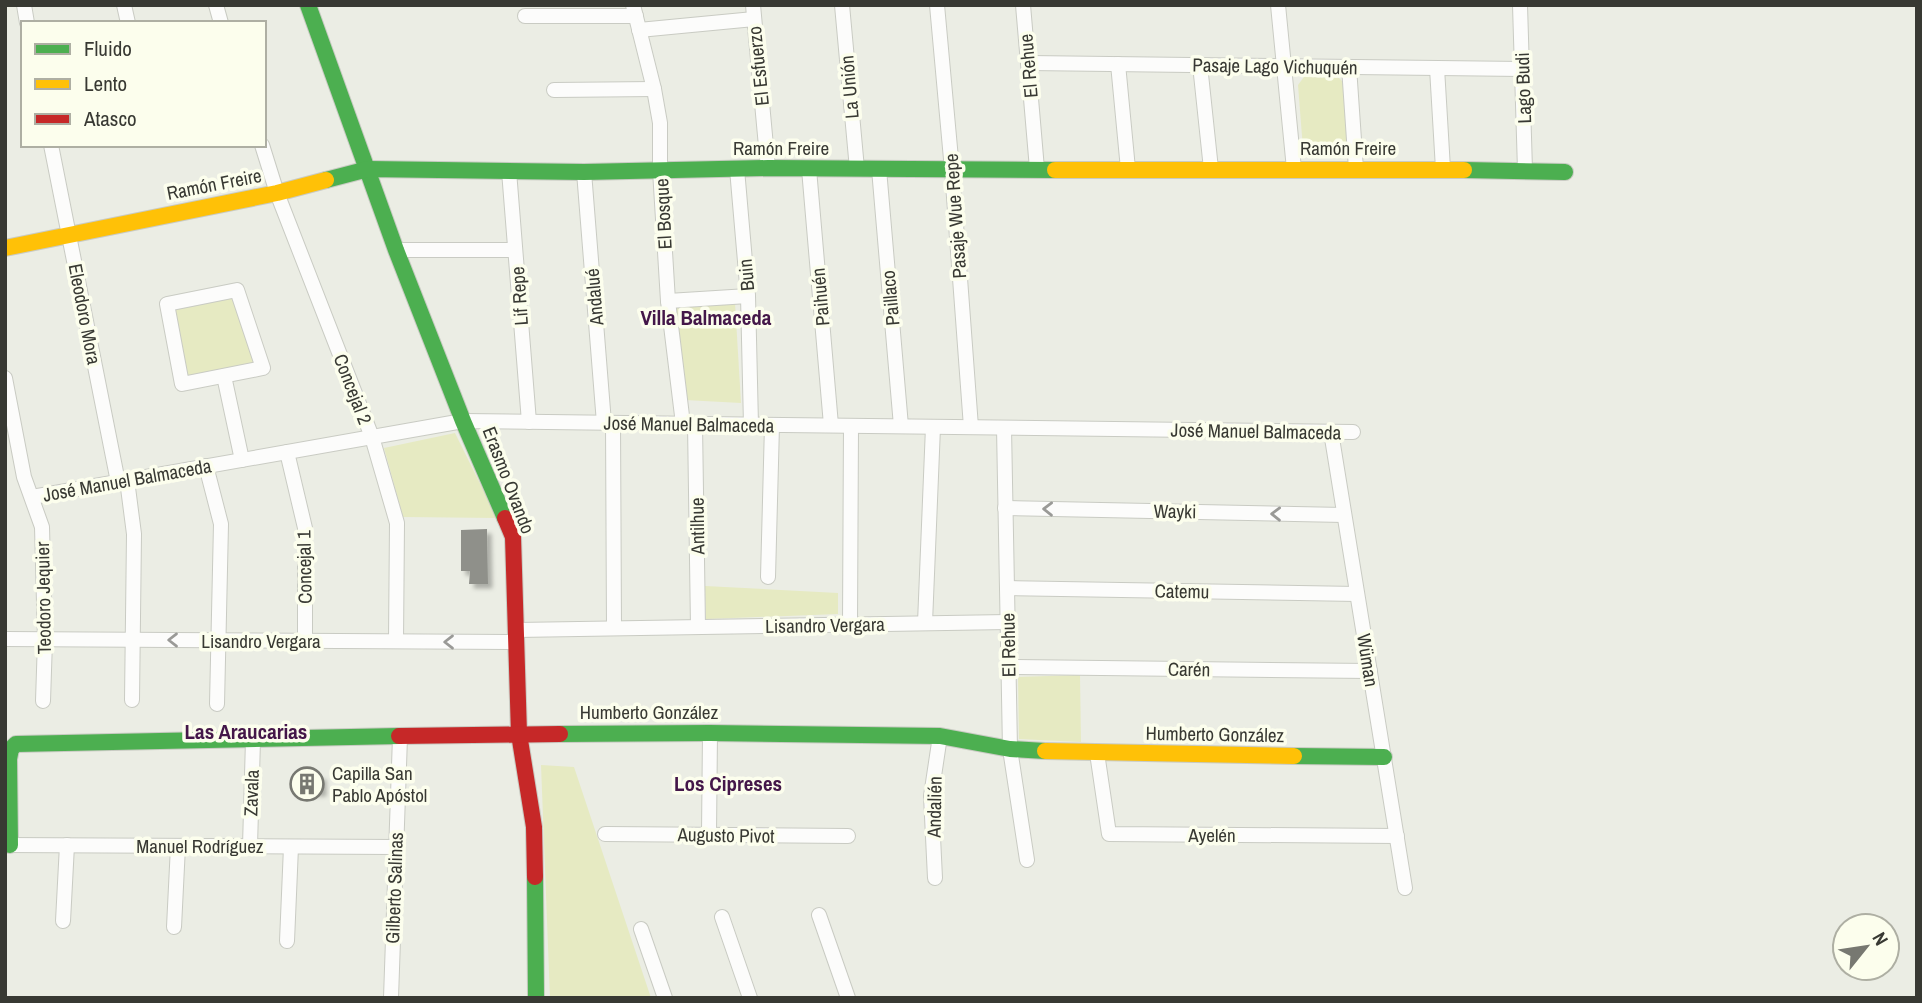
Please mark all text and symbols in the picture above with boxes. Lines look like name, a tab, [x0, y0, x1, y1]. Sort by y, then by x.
legend	[21, 21, 266, 147]
street label: El Esfuerzo	[741, 25, 775, 107]
street label: El Rehue	[1012, 33, 1044, 99]
text: Fluido	[84, 34, 132, 63]
street label: Pasaje Lago Vichuquén	[1192, 52, 1358, 80]
street label: Lago Budi	[1509, 52, 1537, 124]
street label: La Unión	[833, 54, 865, 120]
text: Lento	[84, 69, 127, 98]
text: Atasco	[83, 104, 137, 133]
street label: Ramón Freire	[733, 135, 829, 161]
street label: Ramón Freire	[1300, 135, 1396, 161]
street label: Pasaje Wue Repe	[938, 153, 972, 279]
street label: Ramón Freire	[164, 162, 264, 206]
street label: El Bosque	[648, 178, 678, 250]
street label: Buin	[732, 258, 760, 292]
street label: Eleodoro Mora	[62, 261, 108, 367]
street label: Lif Repe	[504, 266, 534, 326]
street label: Andalué	[579, 267, 610, 328]
street label: Paihuén	[805, 267, 835, 327]
street label: Paillaco	[875, 269, 905, 327]
district label: Villa Balmaceda	[641, 303, 772, 332]
street label: Concejal 2	[328, 350, 378, 428]
street label: José Manuel Balmaceda	[603, 410, 775, 438]
street label: José Manuel Balmaceda	[1170, 417, 1342, 445]
street label: Erasmo Ovando	[477, 423, 541, 537]
street label: José Manuel Balmaceda	[41, 452, 214, 508]
street label: Antilhue	[684, 497, 711, 556]
street label: Wayki	[1153, 498, 1197, 524]
one-way arrow	[1043, 501, 1053, 517]
one-way arrow	[1270, 506, 1281, 521]
street label: Concejal 1	[290, 530, 318, 604]
street label: Teodoro Jequier	[29, 541, 57, 655]
street label: Catemu	[1154, 578, 1210, 604]
street label: Lisandro Vergara	[765, 611, 885, 639]
street label: El Rehue	[994, 613, 1022, 677]
street label: Lisandro Vergara	[201, 628, 321, 654]
one-way arrow	[167, 632, 177, 648]
street label: Wüman	[1351, 632, 1385, 688]
one-way arrow	[443, 634, 454, 650]
street label: Carén	[1168, 656, 1210, 682]
street label: Humberto González	[580, 699, 718, 725]
district label: Las Araucarias	[185, 717, 307, 746]
street label: Humberto González	[1146, 720, 1285, 748]
place label: Capilla San Pablo Apóstol	[332, 760, 427, 808]
building icon: Capilla San Pablo Apóstol	[288, 765, 326, 803]
street label: Zavala	[237, 769, 265, 817]
district label: Los Cipreses	[674, 769, 782, 798]
street label: Andalién	[920, 776, 948, 839]
street label: Augusto Pivot	[676, 821, 775, 849]
street label: Ayelén	[1187, 822, 1236, 848]
street label: Gilberto Salinas	[379, 832, 409, 944]
street label: Manuel Rodríguez	[136, 833, 264, 859]
north arrow	[1831, 912, 1901, 982]
text: N	[1867, 927, 1895, 950]

